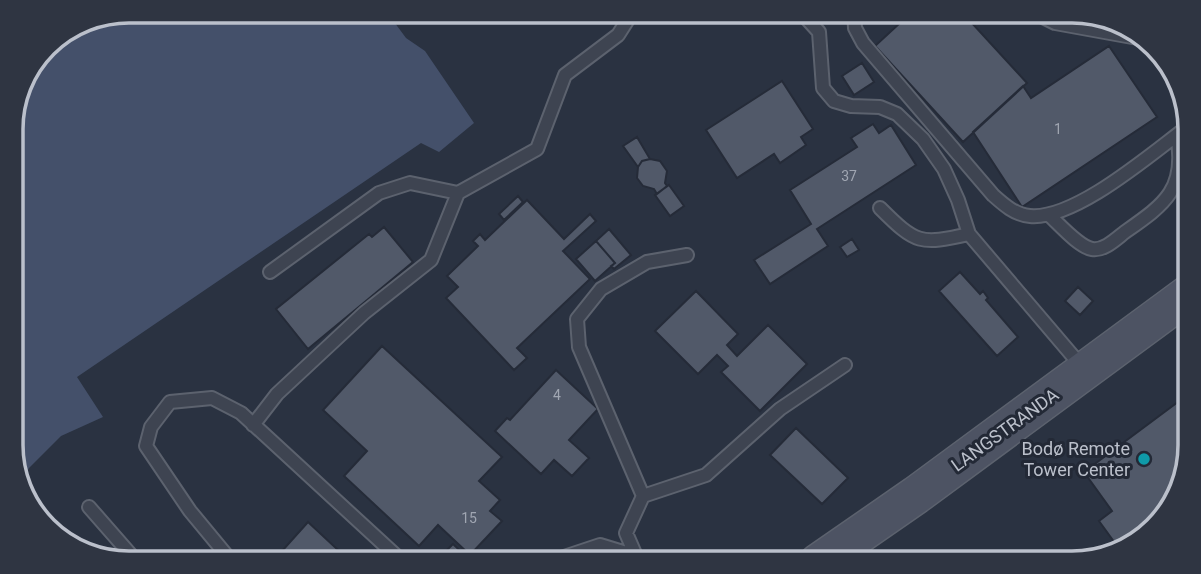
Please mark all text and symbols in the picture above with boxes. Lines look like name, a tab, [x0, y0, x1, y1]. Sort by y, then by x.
house number: 1	[1054, 121, 1062, 137]
house number: 37	[841, 168, 857, 184]
street label: LANGSTRANDA	[947, 384, 1063, 475]
house number: 4	[553, 387, 561, 403]
place label: Bodø Remote Tower Center	[1022, 438, 1130, 480]
marker: Bodø Remote Tower Center	[1136, 451, 1152, 467]
house number: 15	[461, 510, 477, 526]

